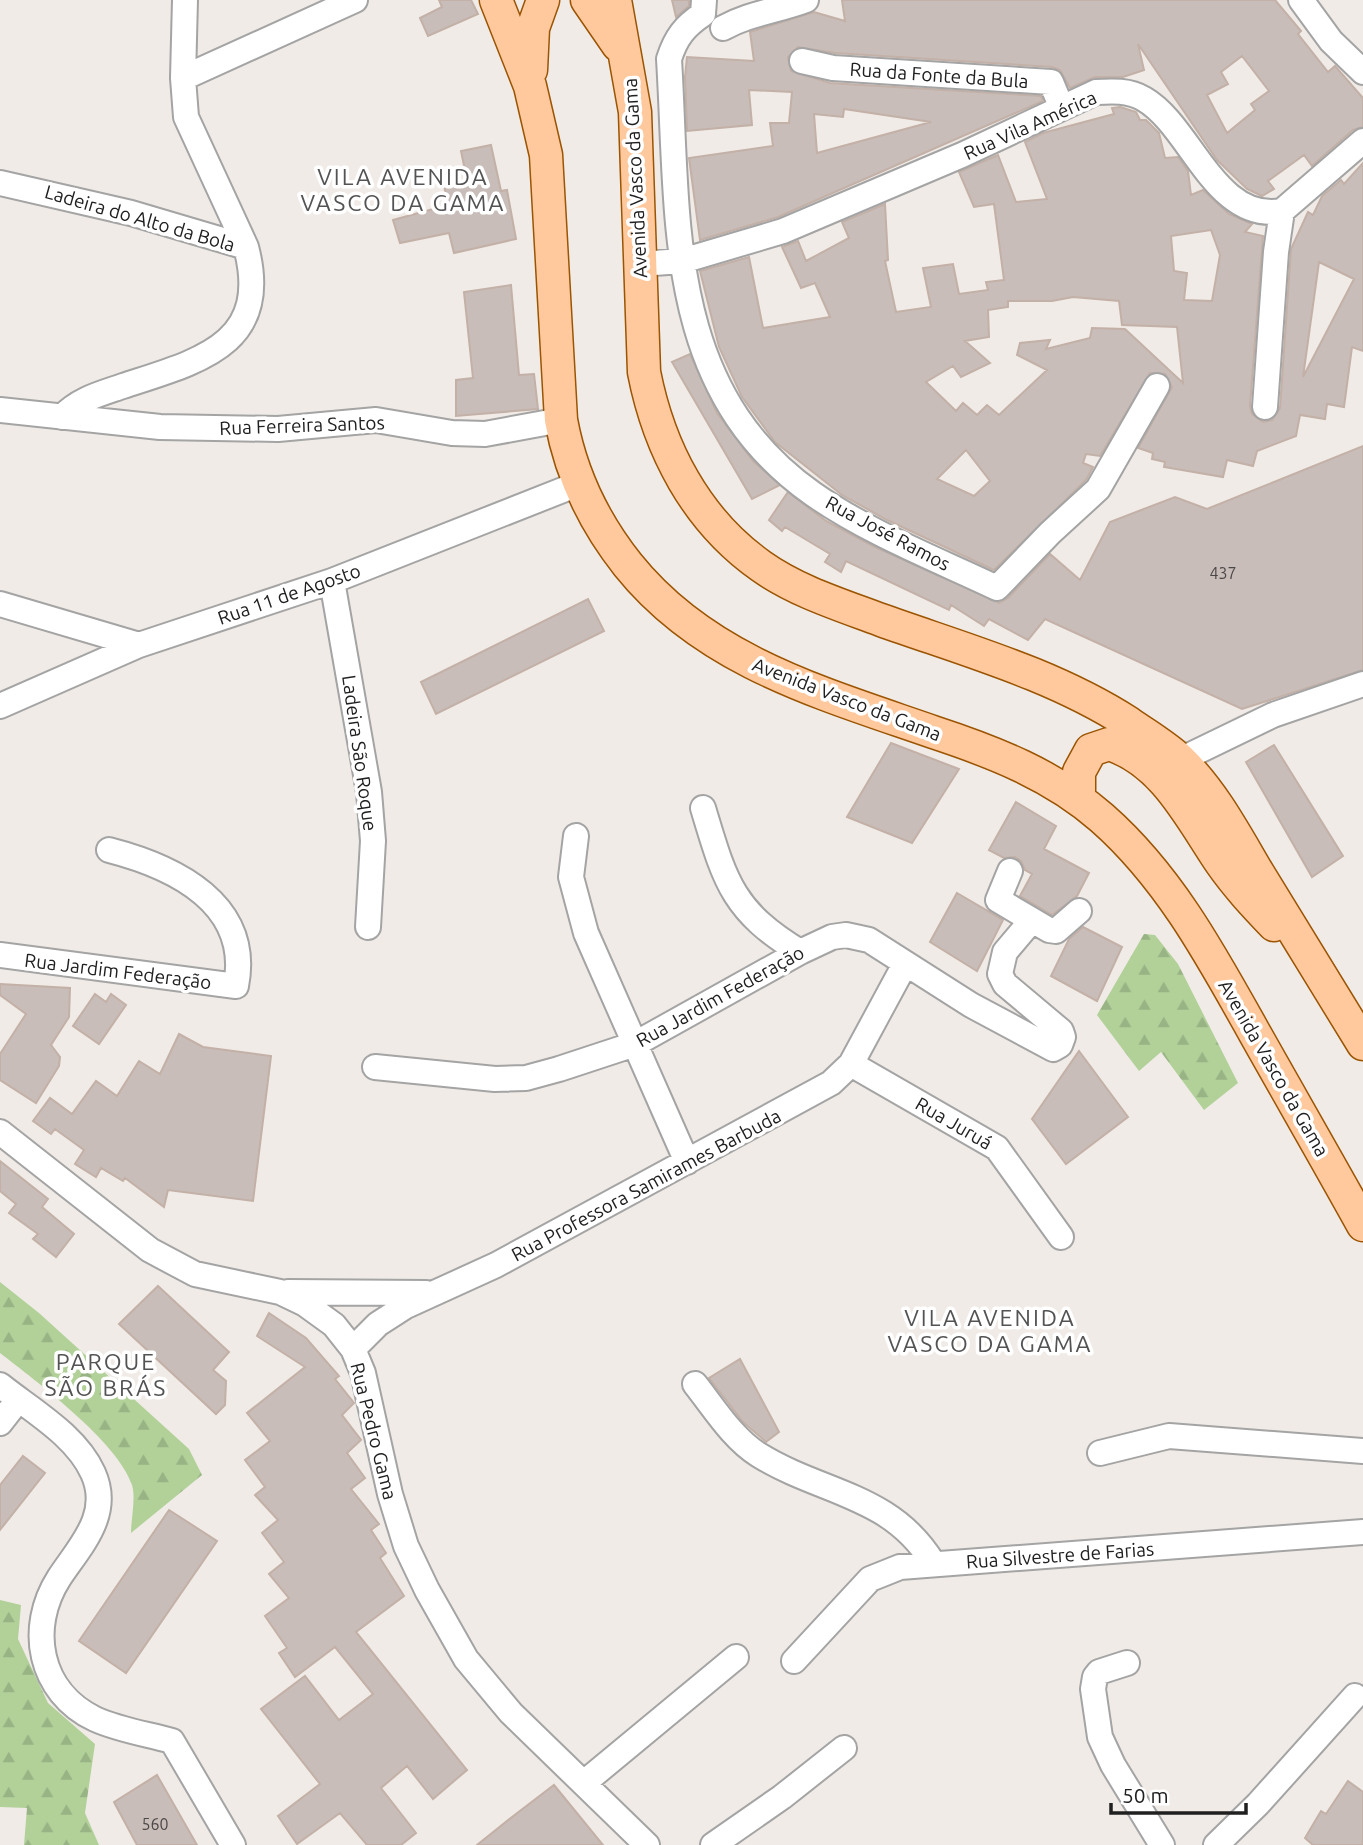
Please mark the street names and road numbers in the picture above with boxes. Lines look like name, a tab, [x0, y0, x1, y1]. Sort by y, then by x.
street label: Rua da Fonte da Bula	[849, 58, 1029, 92]
street label: Avenida Vasco da Gama	[619, 77, 651, 279]
street label: Rua Vila América	[960, 86, 1100, 164]
street label: Ladeira do Alto da Bola	[42, 180, 238, 256]
street label: Rua Ferreira Santos	[219, 411, 385, 439]
street label: Rua José Ramos	[822, 491, 954, 575]
street label: Rua 11 de Agosto	[215, 559, 363, 629]
street label: Avenida Vasco da Gama	[750, 653, 944, 745]
street label: Ladeira São Roque	[338, 673, 382, 833]
street label: Rua Jardim Federação	[632, 941, 808, 1051]
street label: Rua Jardim Federação	[23, 949, 213, 993]
street label: Avenida Vasco da Gama	[1214, 976, 1334, 1160]
street label: Rua Juruá	[912, 1092, 996, 1154]
street label: Rua Professora Samirames Barbuda	[507, 1104, 785, 1266]
street label: Rua Pedro Gama	[346, 1360, 402, 1502]
street label: Rua Silvestre de Farias	[965, 1537, 1155, 1573]

